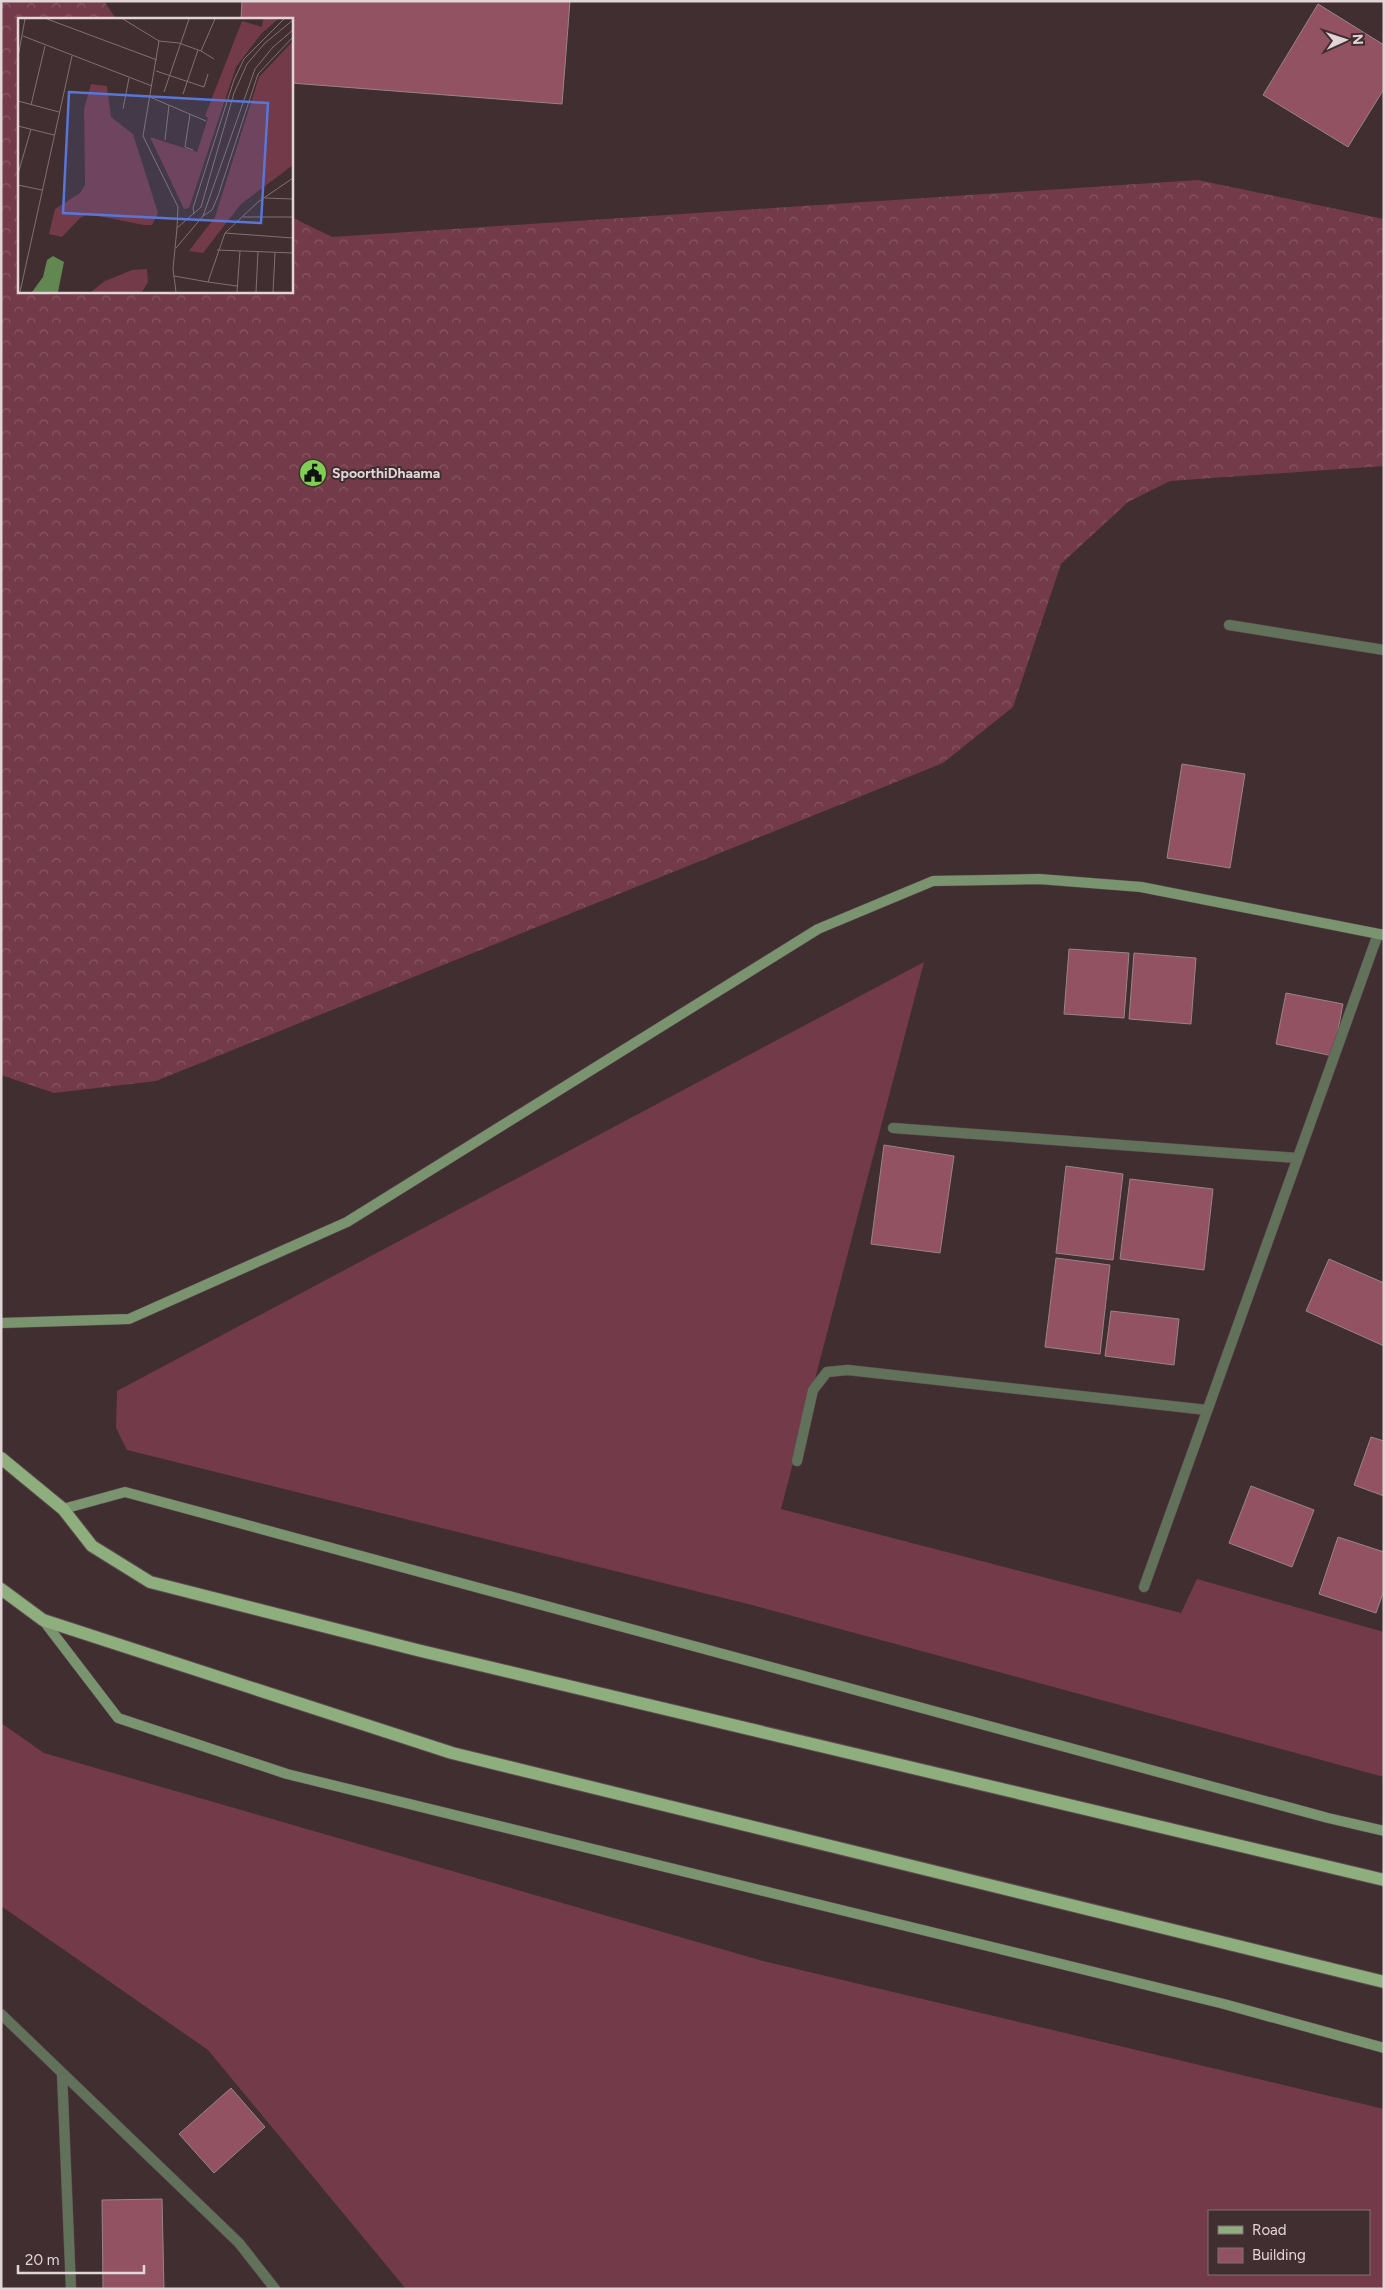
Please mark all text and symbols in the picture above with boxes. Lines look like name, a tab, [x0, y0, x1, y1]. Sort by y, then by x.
north arrow	[1320, 15, 1370, 65]
inset map	[18, 18, 292, 292]
text: N	[1349, 33, 1366, 45]
public building icon: SpoorthiDhaama	[298, 458, 328, 488]
place label: SpoorthiDhaama	[332, 465, 440, 482]
legend	[1208, 2210, 1370, 2275]
text: Road	[1252, 2221, 1287, 2239]
scale bar	[18, 2242, 144, 2274]
text: Building	[1252, 2246, 1306, 2264]
text: 20 m	[25, 2251, 59, 2269]

